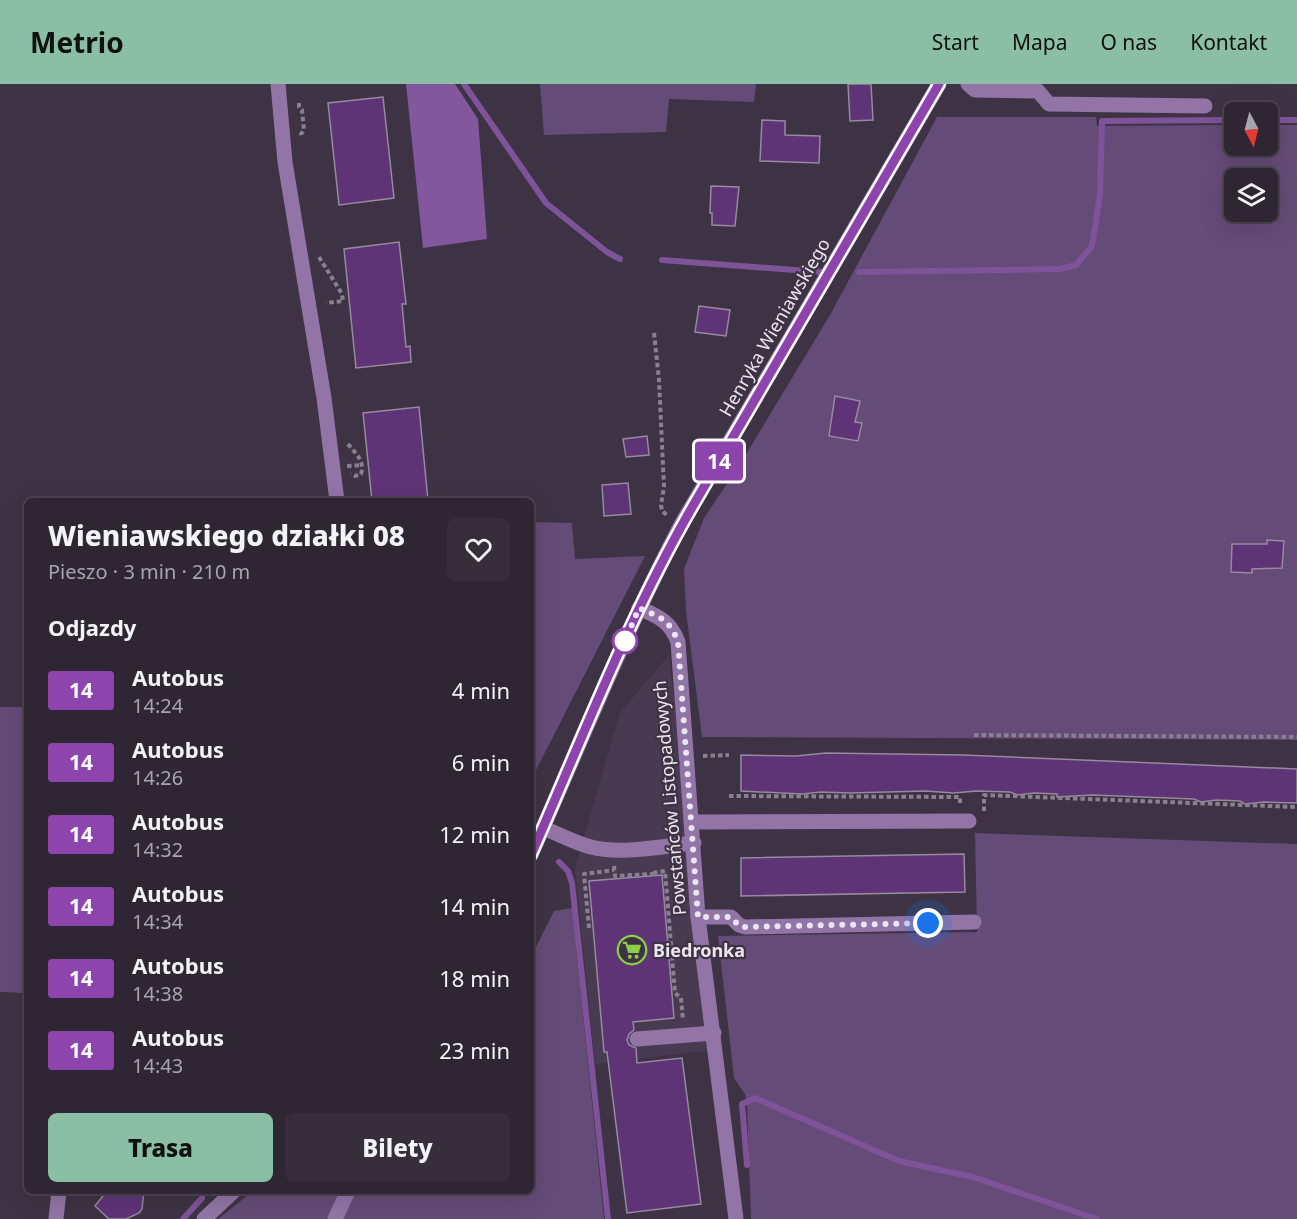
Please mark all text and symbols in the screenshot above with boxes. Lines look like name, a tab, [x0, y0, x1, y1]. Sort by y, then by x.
text: Metrio	[30, 23, 124, 61]
text: Start	[932, 28, 979, 56]
text: Mapa	[1012, 28, 1067, 56]
text: O nas	[1100, 28, 1157, 56]
text: Kontakt	[1190, 28, 1267, 56]
north arrow	[1224, 102, 1278, 156]
map controls	[1224, 102, 1278, 222]
button: layers	[1224, 168, 1278, 222]
street label: Henryka Wieniawskiego	[713, 233, 835, 421]
line badge: 14	[692, 442, 746, 481]
text: 14	[707, 447, 731, 475]
text: Wieniawskiego działki 08	[48, 516, 405, 554]
button: heart	[447, 518, 510, 581]
text: Pieszo · 3 min · 210 m	[48, 558, 250, 585]
text: Odjazdy	[48, 612, 136, 642]
unlabelled marker	[612, 628, 638, 654]
text: Autobus	[132, 662, 224, 692]
text: 4 min	[452, 675, 510, 705]
text: 14	[69, 676, 93, 704]
street label: Powstańców Listopadowych	[647, 679, 691, 917]
text: 14:24	[132, 692, 183, 719]
text: Autobus	[132, 734, 224, 764]
text: 6 min	[452, 747, 510, 777]
text: 14	[69, 748, 93, 776]
text: 14:26	[132, 764, 183, 791]
text: Autobus	[132, 806, 224, 836]
text: 12 min	[439, 819, 510, 849]
text: 14	[69, 820, 93, 848]
text: 14:32	[132, 836, 183, 863]
text: Autobus	[132, 878, 224, 908]
text: 14 min	[439, 891, 510, 921]
text: 14	[69, 892, 93, 920]
text: 14:34	[132, 908, 183, 935]
your location	[913, 908, 943, 938]
supermarket icon: Biedronka	[616, 934, 648, 966]
place label: Biedronka	[653, 938, 745, 962]
text: Autobus	[132, 950, 224, 980]
text: 18 min	[439, 963, 510, 993]
text: 14	[69, 964, 93, 992]
text: 14:38	[132, 980, 183, 1007]
text: Autobus	[132, 1022, 224, 1052]
text: 23 min	[439, 1035, 510, 1065]
text: 14	[69, 1036, 93, 1064]
text: 14:43	[132, 1052, 183, 1079]
button: Trasa	[48, 1113, 273, 1182]
button: Bilety	[285, 1113, 510, 1182]

